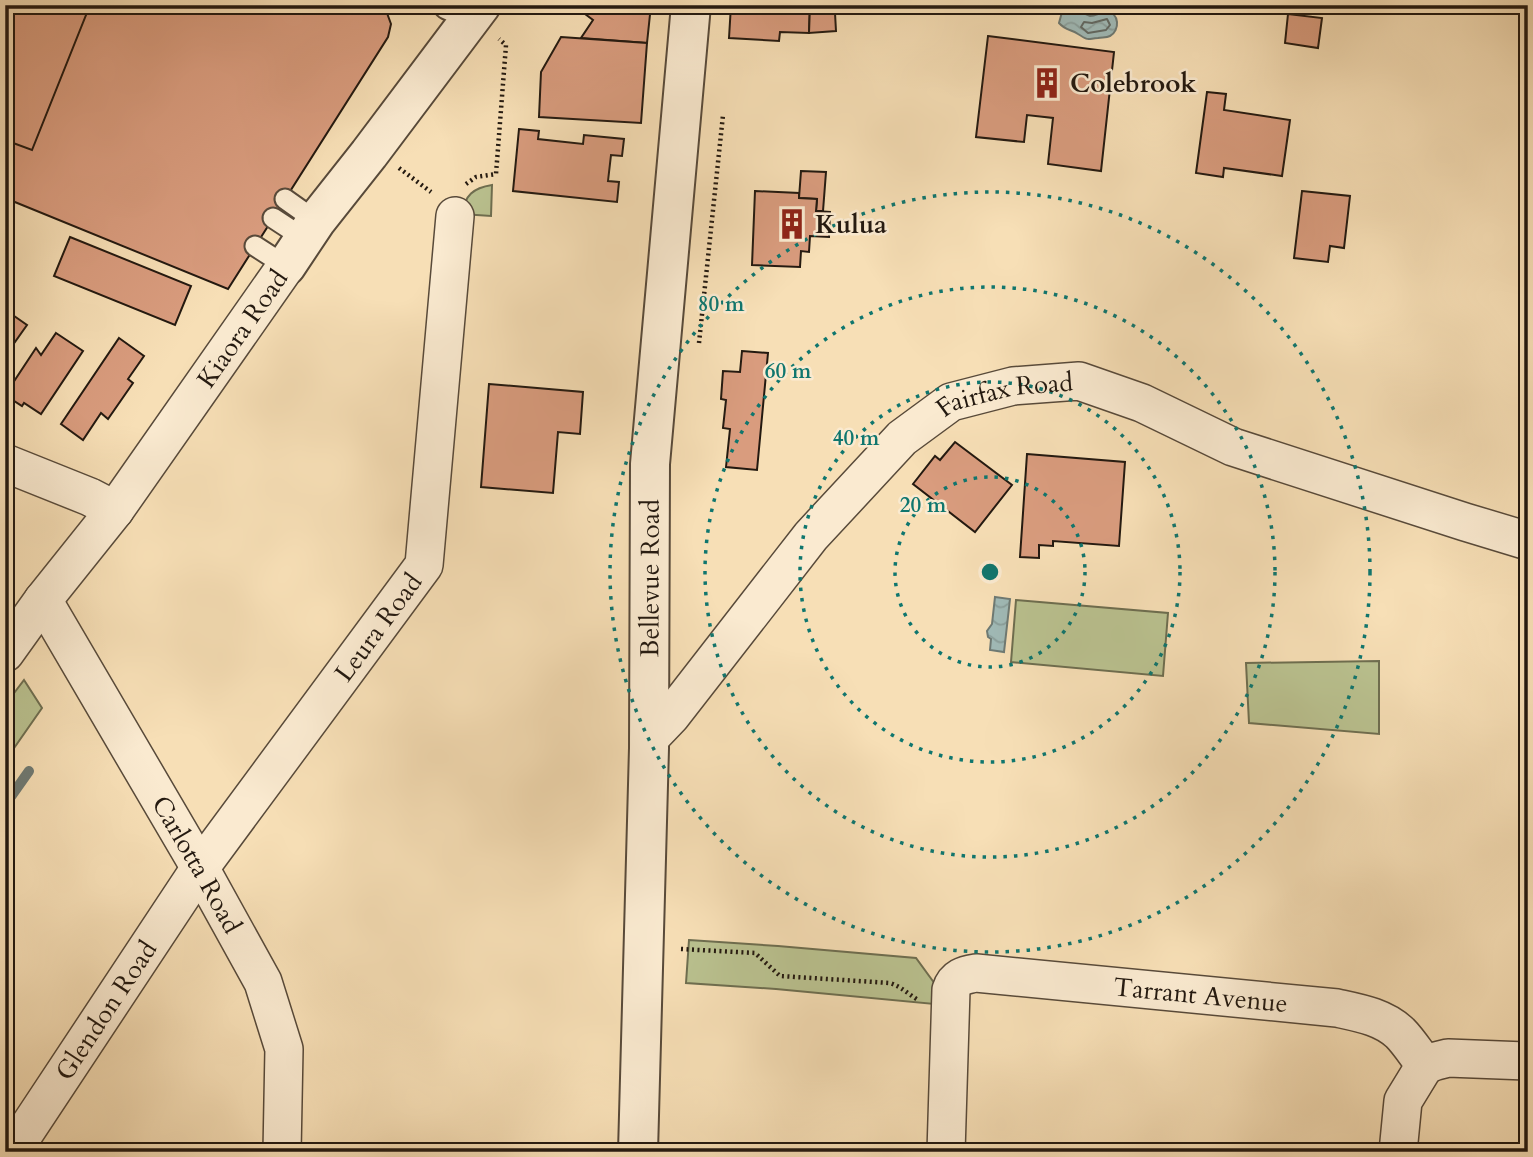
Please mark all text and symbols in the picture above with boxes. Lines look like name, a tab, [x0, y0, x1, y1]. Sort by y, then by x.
building icon: Colebrook	[1030, 66, 1064, 100]
place label: Colebrook	[1070, 66, 1197, 101]
building icon: Kulua	[775, 207, 809, 241]
place label: Kulua	[815, 207, 887, 242]
street label: Kiaora Road	[189, 262, 296, 395]
text: 80 m	[698, 290, 745, 319]
text: 60 m	[765, 357, 812, 386]
street label: Fairfax Road	[929, 364, 1074, 425]
text: 40 m	[833, 424, 880, 453]
text: 20 m	[900, 491, 947, 520]
street label: Bellevue Road	[632, 499, 667, 657]
centre of rings	[978, 560, 1002, 584]
street label: Leura Road	[326, 566, 430, 689]
street label: Carlotta Road	[144, 789, 250, 940]
street label: Glendon Road	[47, 933, 165, 1087]
street label: Tarrant Avenue	[1112, 969, 1289, 1021]

